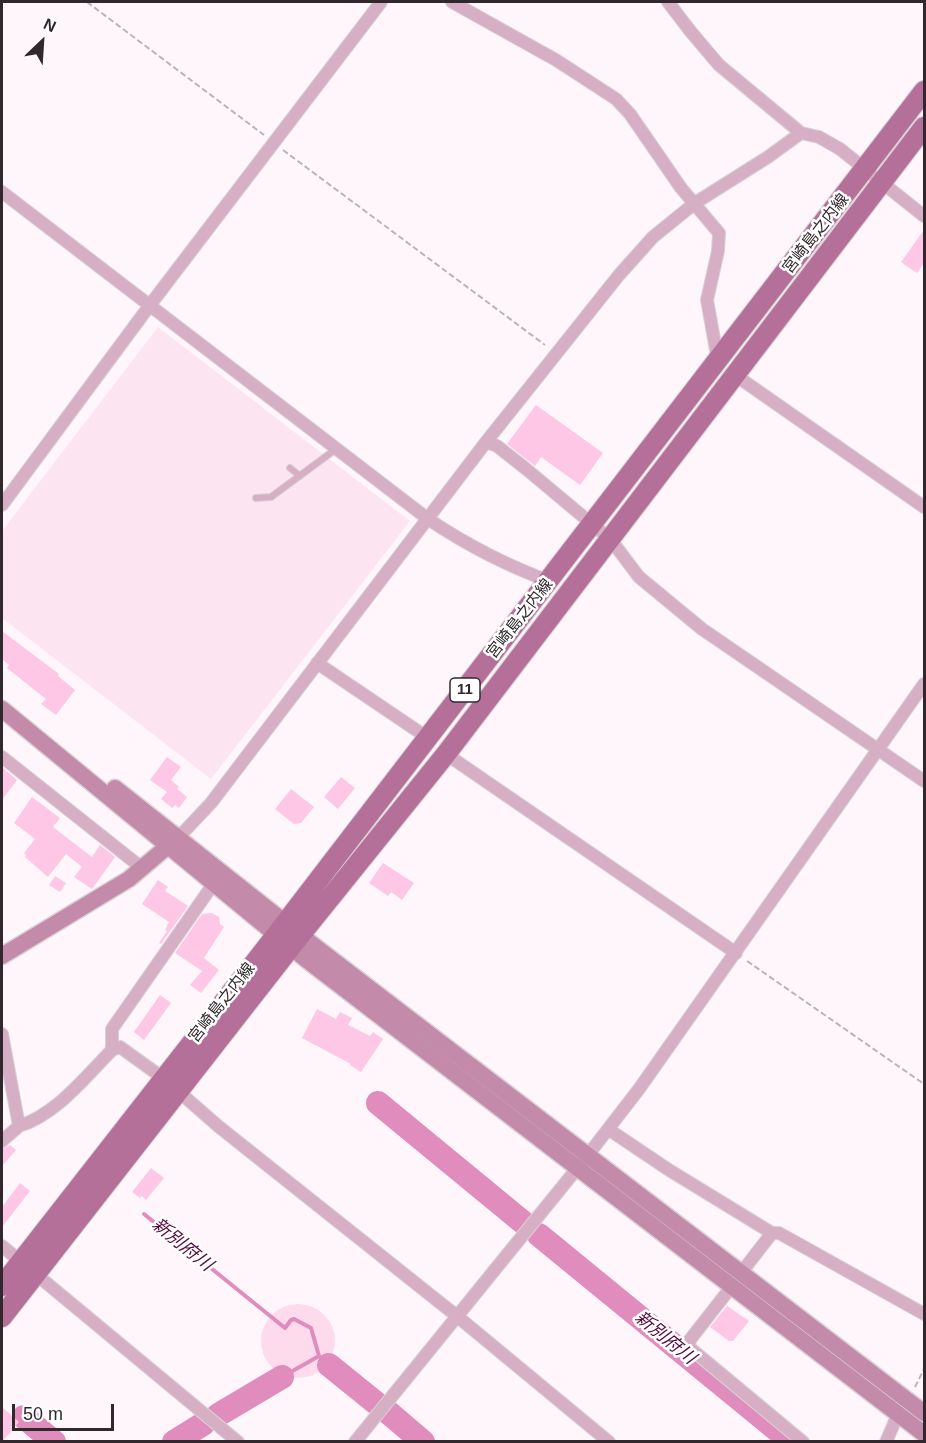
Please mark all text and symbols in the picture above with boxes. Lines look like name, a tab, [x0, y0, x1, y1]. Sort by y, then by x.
north arrow	[12, 12, 72, 72]
text: N	[41, 15, 59, 35]
street label: 宮崎島之内線	[779, 190, 853, 278]
street label: 宮崎島之内線	[483, 575, 557, 663]
road number: 11	[450, 678, 480, 702]
street label: 宮崎島之内線	[185, 959, 259, 1047]
water label: 新別府川	[147, 1214, 217, 1276]
water label: 新別府川	[630, 1307, 700, 1369]
scale bar	[15, 1392, 117, 1430]
text: 50 m	[23, 1404, 63, 1424]

